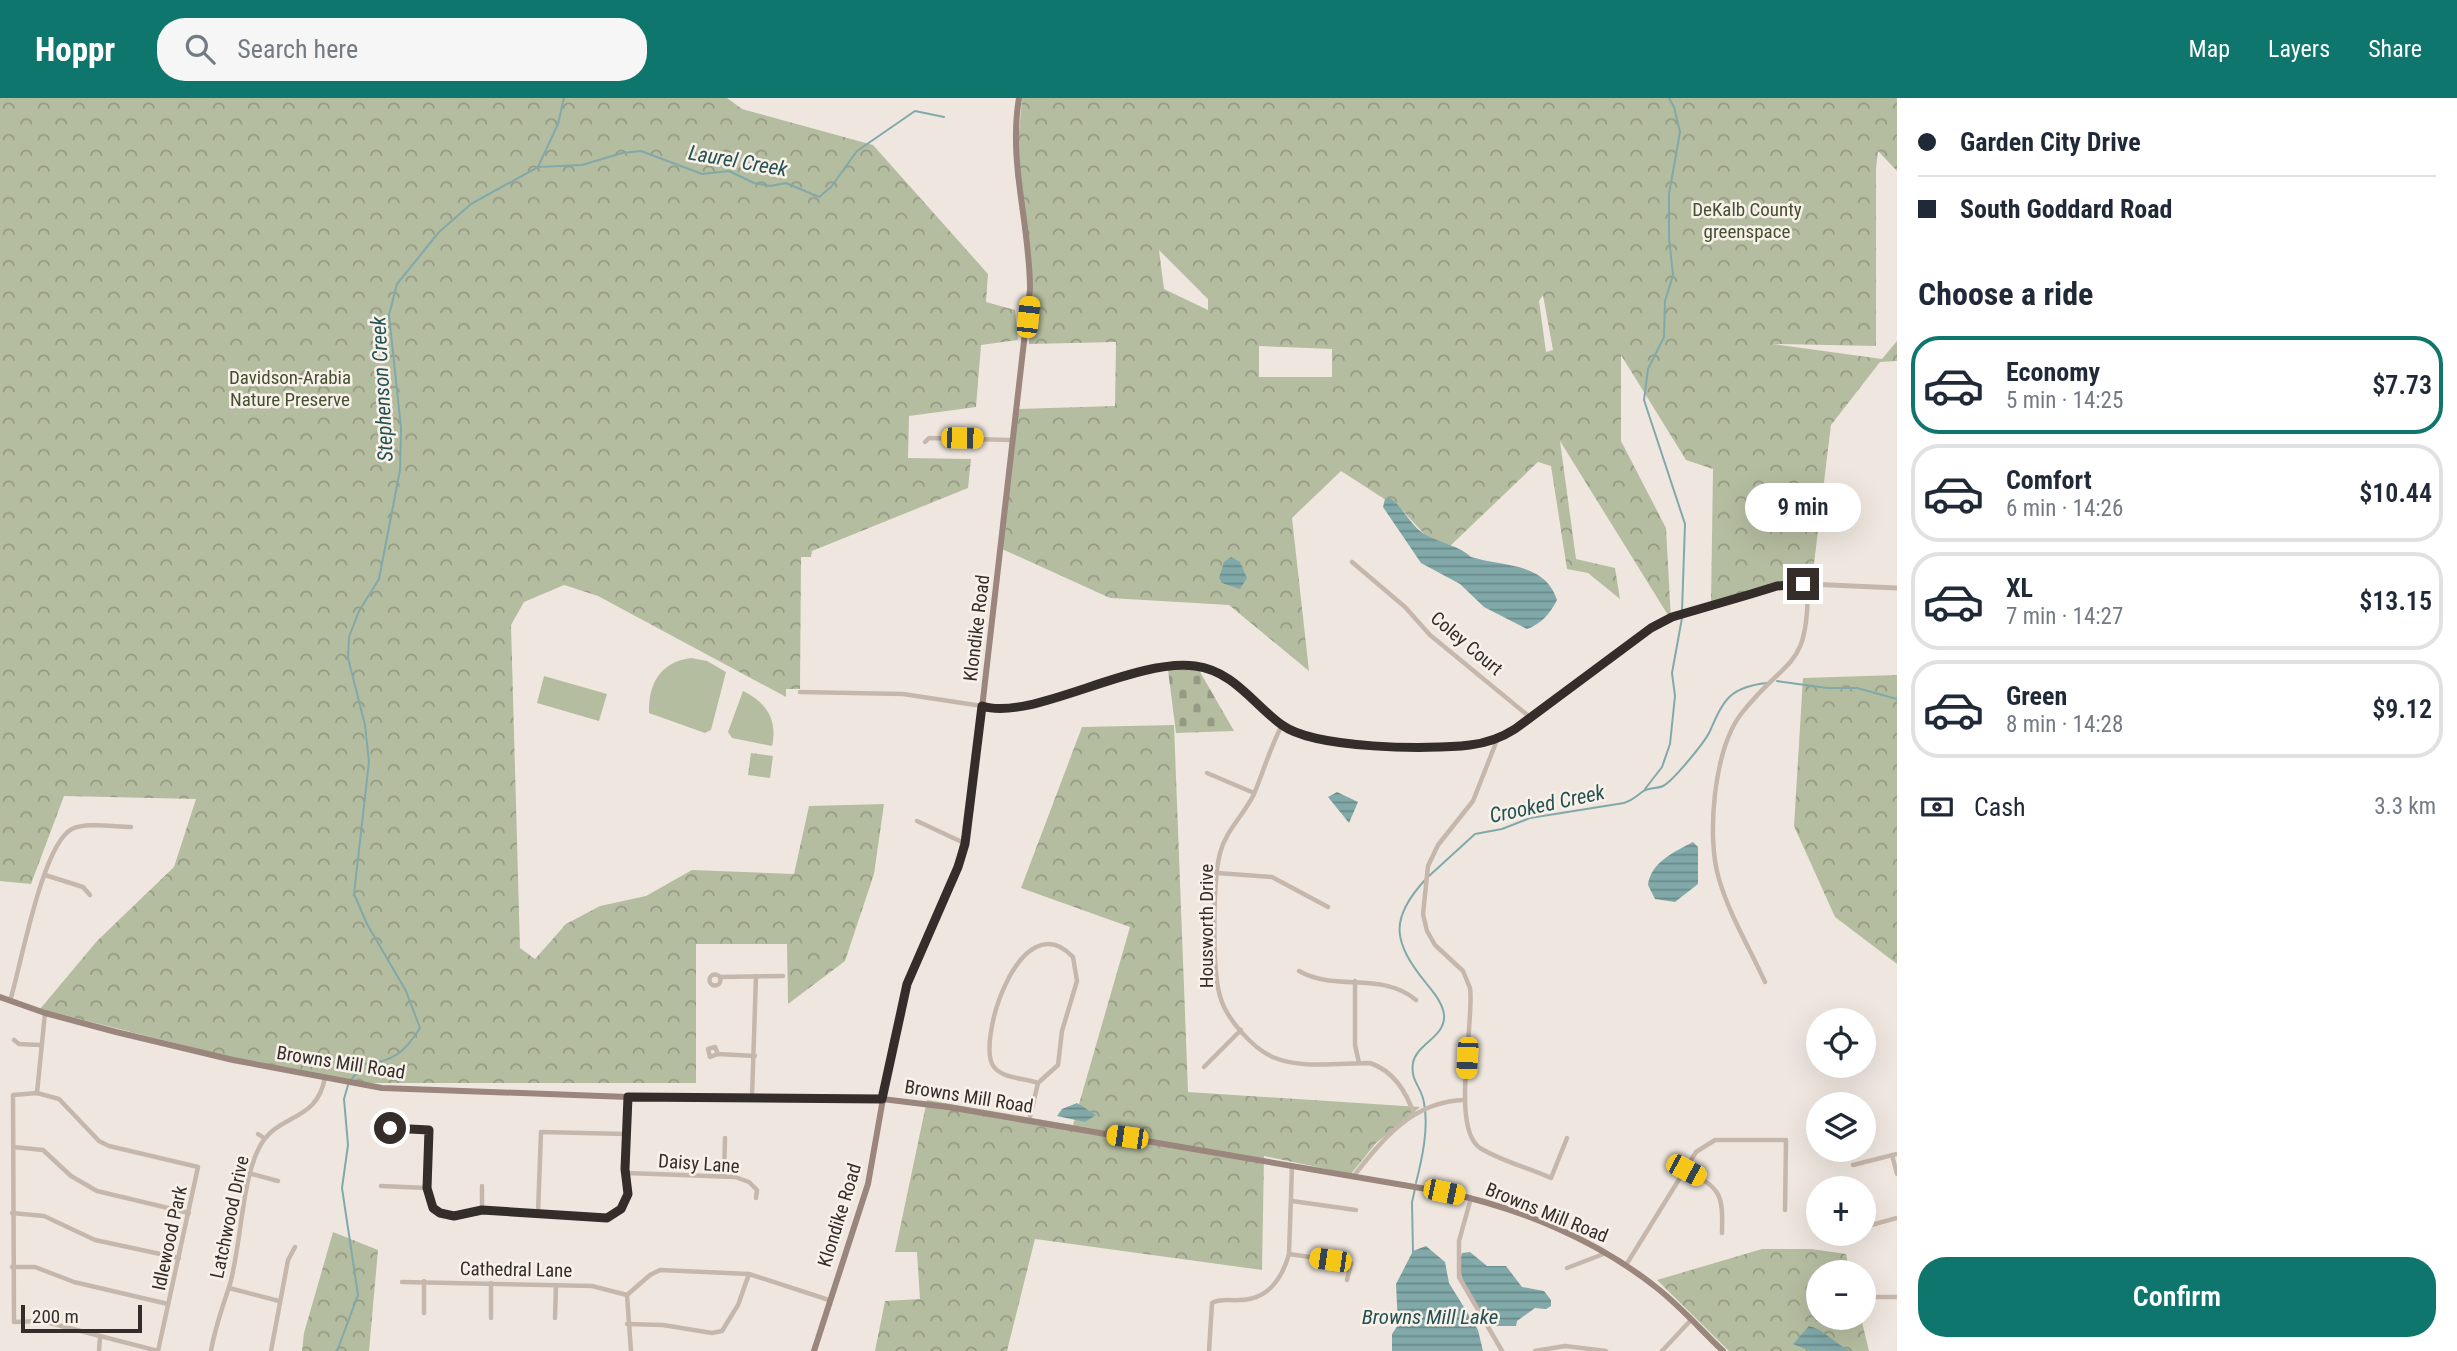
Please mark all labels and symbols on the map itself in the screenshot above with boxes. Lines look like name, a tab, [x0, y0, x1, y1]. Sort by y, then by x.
water label: Laurel Creek	[687, 140, 790, 182]
park label: DeKalb County greenspace	[1692, 198, 1802, 243]
car	[1016, 295, 1041, 339]
water label: Stephenson Creek	[366, 315, 398, 462]
park label: Davidson-Arabia Nature Preserve	[229, 366, 351, 411]
car	[941, 427, 984, 449]
callout: 9 min	[1745, 482, 1861, 532]
route end	[1787, 568, 1819, 600]
street label: Klondike Road	[959, 574, 994, 683]
street label: Coley Court	[1426, 607, 1507, 680]
water label: Crooked Creek	[1487, 780, 1608, 828]
street label: Housworth Drive	[1195, 864, 1218, 988]
car	[1456, 1036, 1479, 1080]
street label: Browns Mill Road	[275, 1041, 407, 1084]
street label: Browns Mill Road	[903, 1075, 1035, 1118]
route start	[374, 1112, 406, 1144]
car	[1105, 1124, 1150, 1150]
street label: Daisy Lane	[658, 1149, 741, 1178]
car	[1663, 1151, 1710, 1189]
street label: Latchwood Drive	[205, 1154, 254, 1281]
street label: Klondike Road	[813, 1161, 866, 1270]
car	[1422, 1177, 1467, 1207]
street label: Browns Mill Road	[1482, 1177, 1611, 1247]
street label: Idlewood Park	[147, 1183, 192, 1293]
car	[1308, 1247, 1353, 1273]
street label: Cathedral Lane	[460, 1257, 573, 1282]
scale bar	[21, 1302, 142, 1334]
water label: Browns Mill Lake	[1362, 1305, 1498, 1329]

